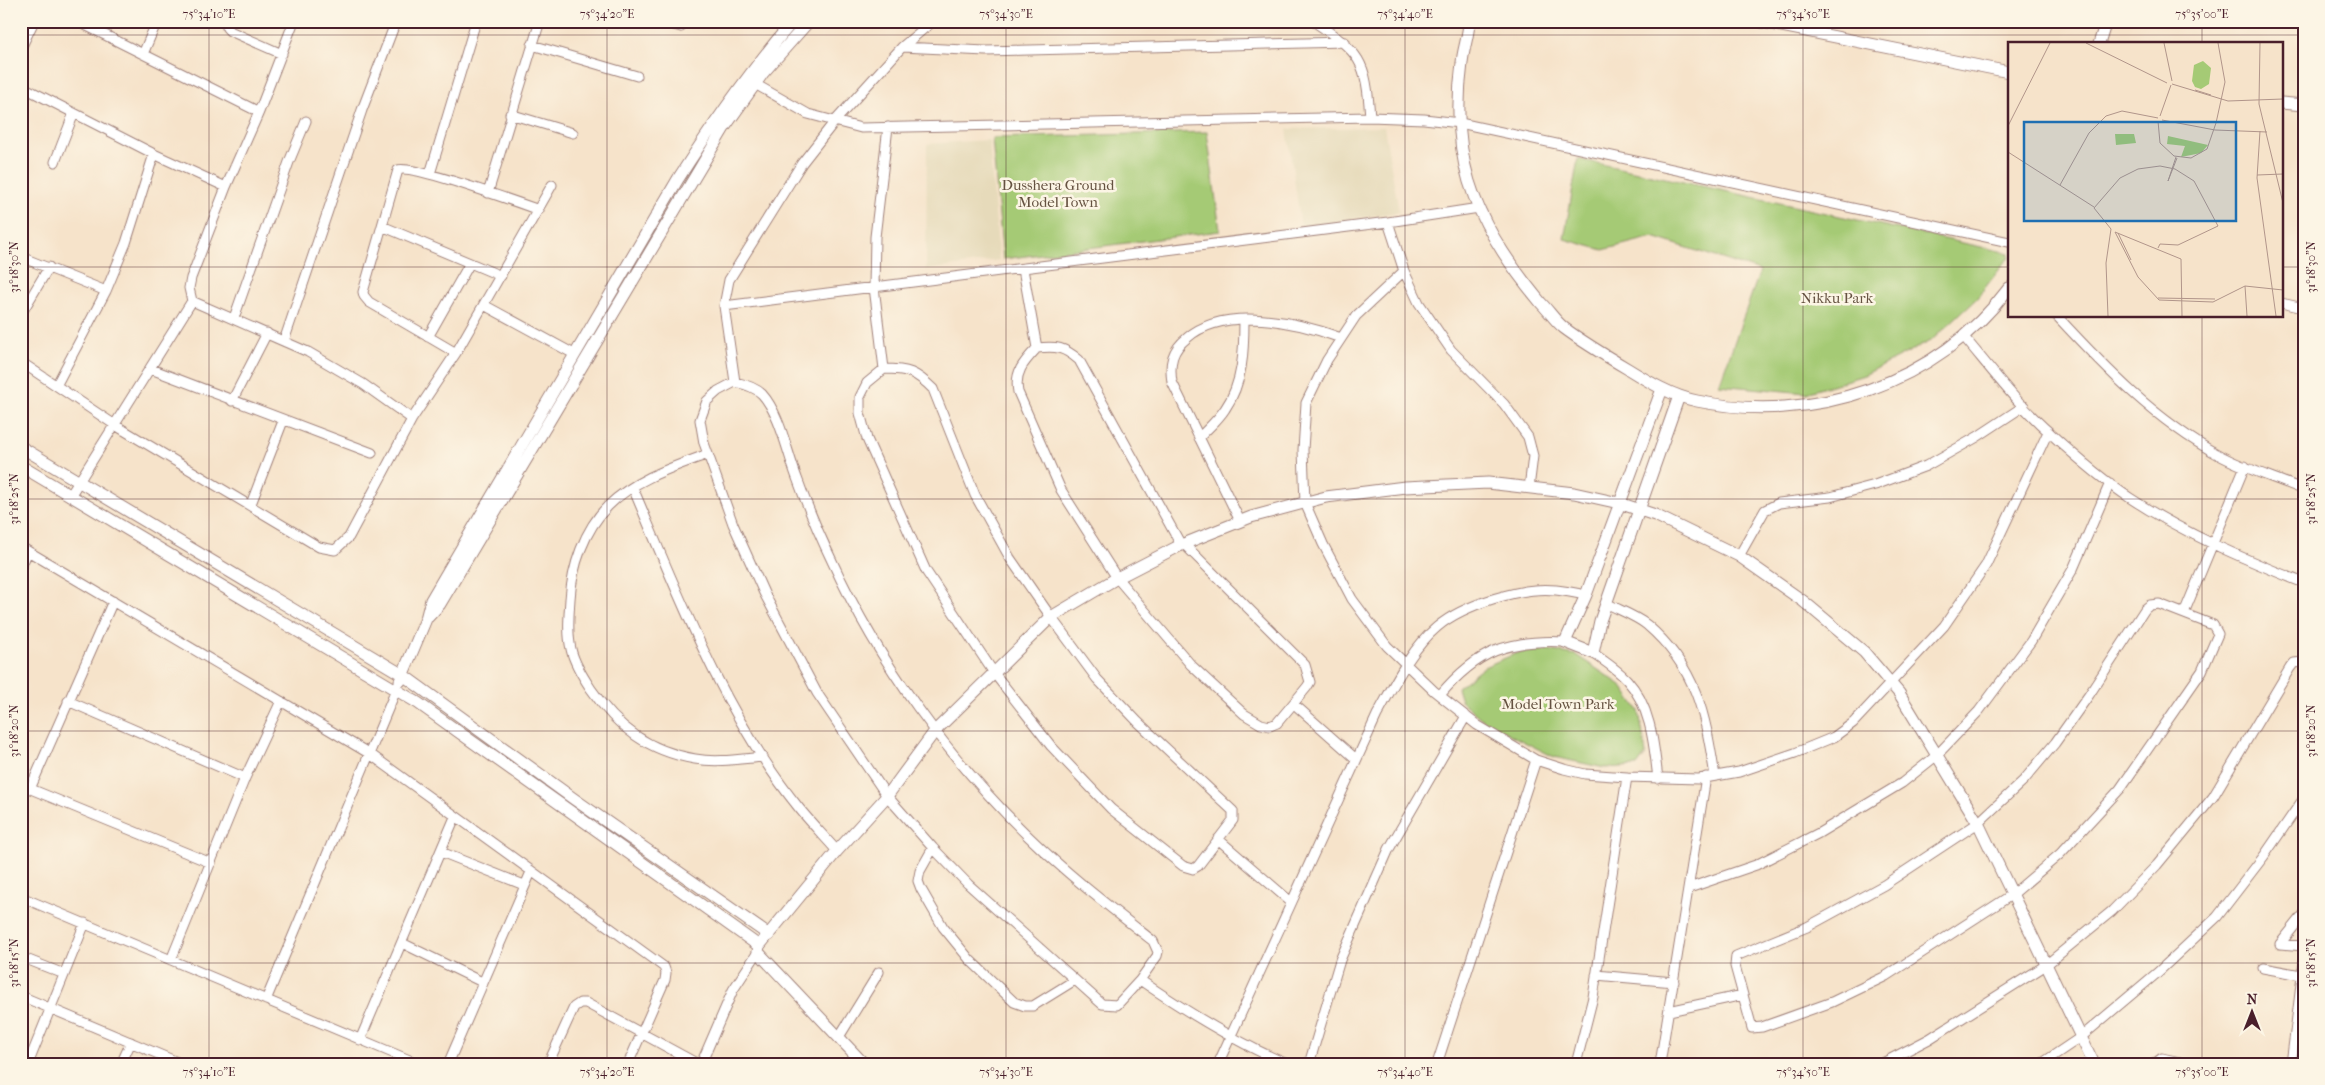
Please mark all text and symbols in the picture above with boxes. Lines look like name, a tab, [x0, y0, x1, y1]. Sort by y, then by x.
text: 75°34'10"E	[183, 7, 235, 21]
text: 75°34'20"E	[580, 7, 634, 21]
text: 75°34'30"E	[979, 7, 1033, 21]
text: 75°34'40"E	[1377, 7, 1433, 21]
text: 75°34'50"E	[1776, 7, 1830, 21]
text: 75°35'00"E	[2175, 7, 2229, 21]
inset map	[2008, 42, 2282, 318]
park label: Dusshera Ground Model Town	[1002, 176, 1115, 211]
text: 31°18'30"N	[7, 241, 21, 293]
text: 31°18'30"N	[2304, 241, 2318, 293]
park label: Nikku Park	[1801, 289, 1874, 307]
text: 31°18'25"N	[7, 473, 21, 525]
text: 31°18'25"N	[2304, 473, 2318, 525]
park label: Model Town Park	[1502, 695, 1615, 713]
text: 31°18'20"N	[7, 704, 21, 758]
text: 31°18'20"N	[2304, 704, 2318, 758]
text: 31°18'15"N	[7, 938, 21, 988]
text: 31°18'15"N	[2304, 938, 2318, 988]
north arrow	[2228, 988, 2278, 1038]
text: N	[2247, 991, 2258, 1008]
text: 75°34'10"E	[183, 1065, 235, 1079]
text: 75°34'20"E	[580, 1065, 634, 1079]
text: 75°34'30"E	[979, 1065, 1033, 1079]
text: 75°34'40"E	[1377, 1065, 1433, 1079]
text: 75°34'50"E	[1776, 1065, 1830, 1079]
text: 75°35'00"E	[2175, 1065, 2229, 1079]

